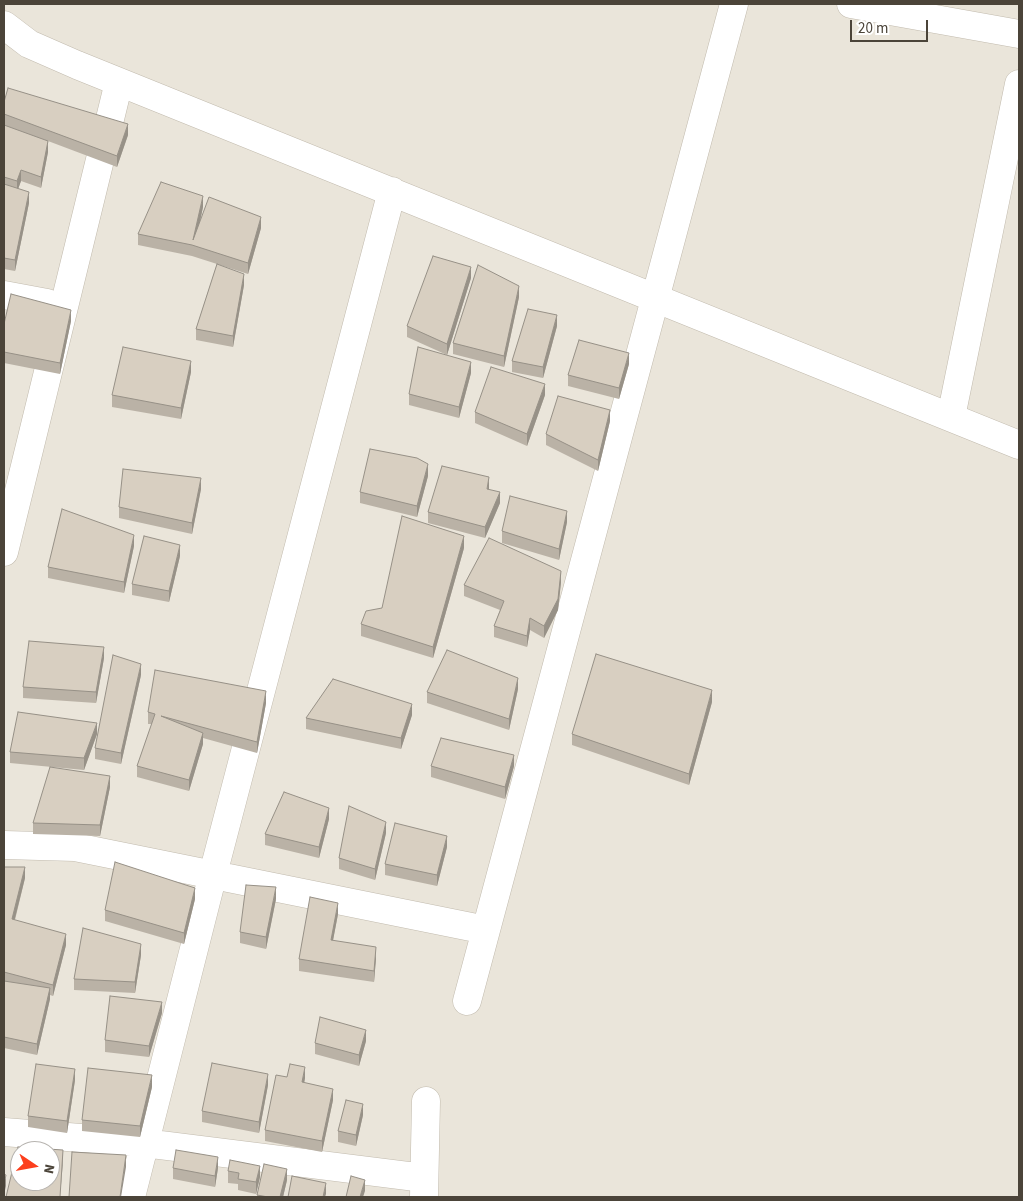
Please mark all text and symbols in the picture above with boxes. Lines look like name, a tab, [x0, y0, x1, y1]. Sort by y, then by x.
scale bar	[853, 10, 930, 42]
text: 20 m	[858, 18, 888, 39]
north arrow	[10, 1141, 60, 1191]
text: N	[38, 1162, 59, 1176]

